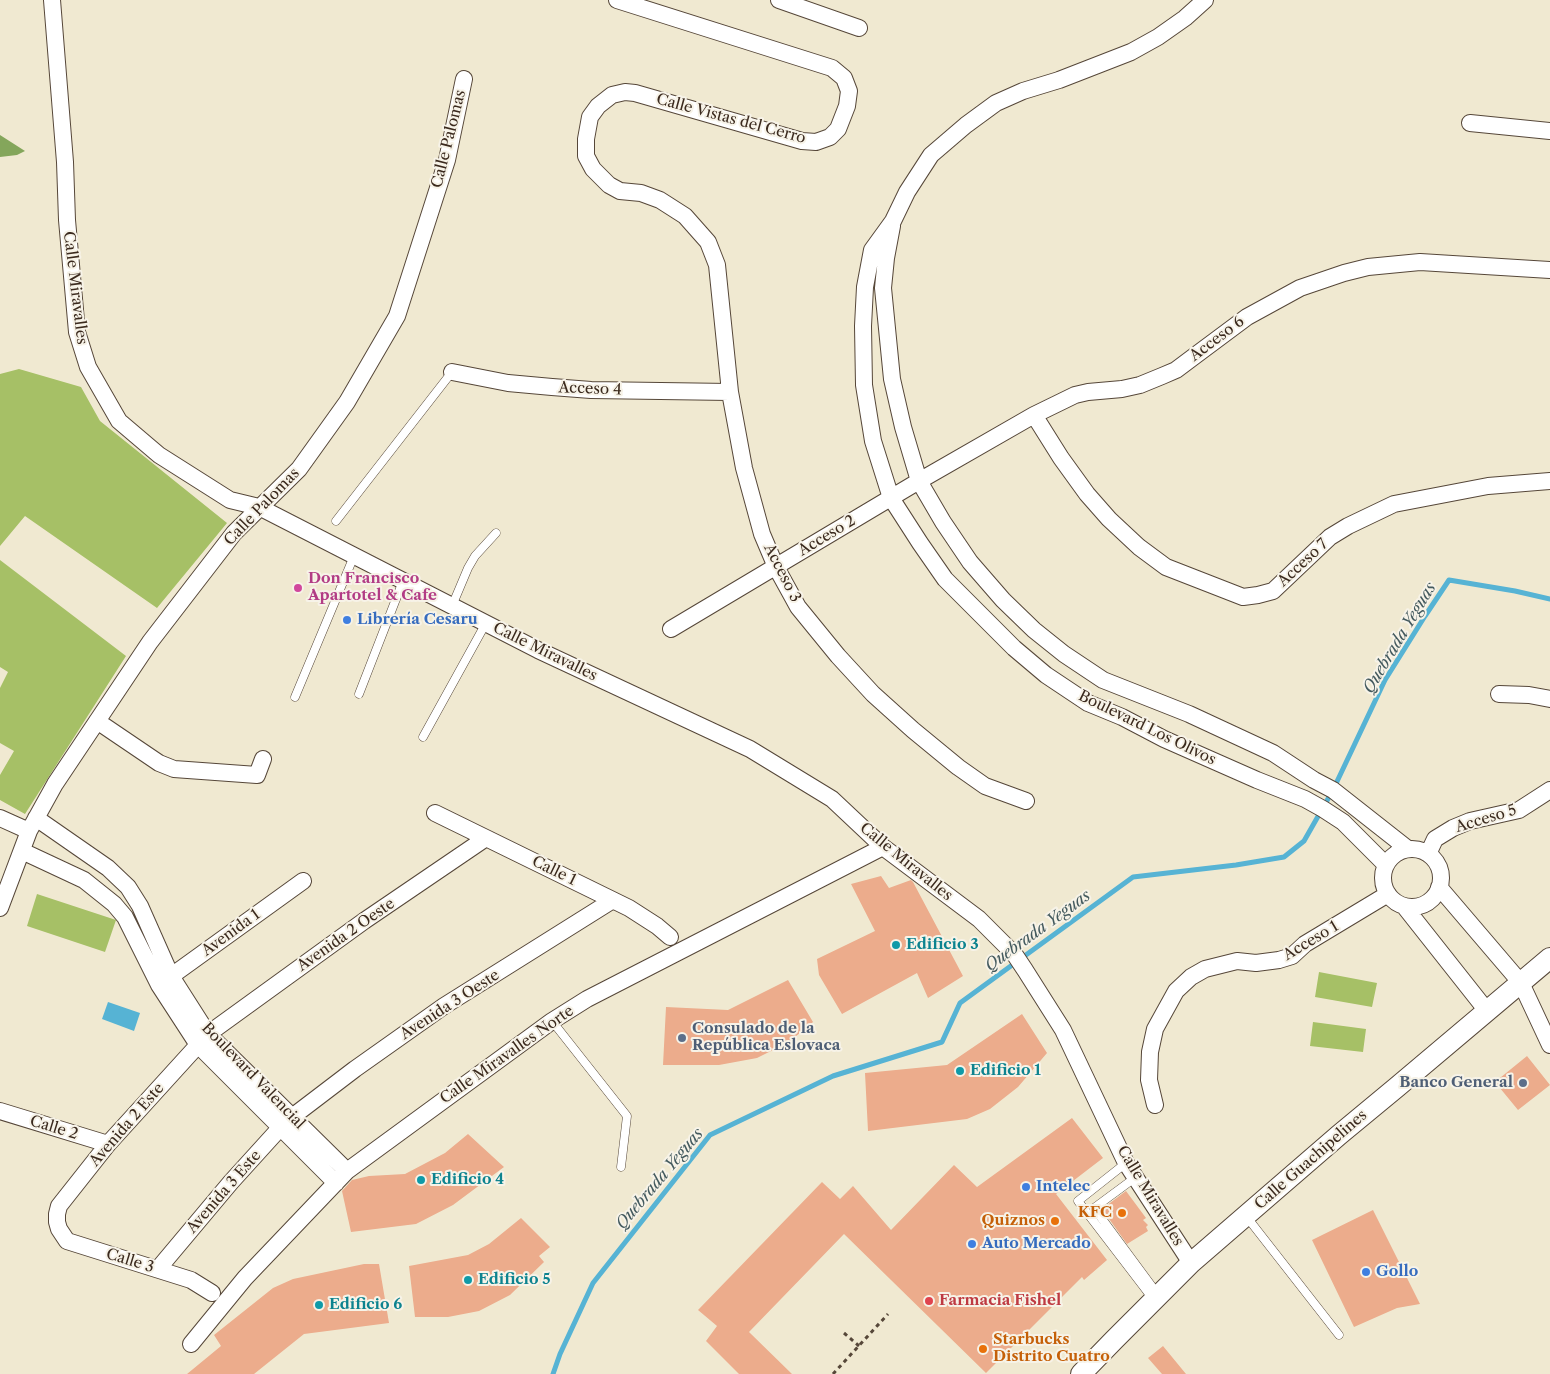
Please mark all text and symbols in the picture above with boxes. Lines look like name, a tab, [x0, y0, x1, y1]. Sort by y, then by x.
street label: Calle Palomas	[428, 88, 470, 190]
street label: Calle Vistas del Cerro	[654, 90, 808, 148]
street label: Calle Miravalles	[59, 230, 91, 346]
street label: Acceso 6	[1186, 313, 1248, 365]
street label: Acceso 4	[558, 379, 622, 399]
street label: Calle Palomas	[221, 465, 303, 549]
street label: Acceso 2	[795, 512, 859, 560]
street label: Acceso 7	[1274, 535, 1332, 591]
street label: Acceso 3	[760, 541, 804, 605]
place label: Don Francisco Apartotel & Cafe	[308, 570, 437, 605]
water label: Quebrada Yeguas	[1359, 579, 1441, 697]
marker: Don Francisco Apartotel & Cafe	[292, 582, 304, 594]
place label: Librería Cesaru	[357, 611, 478, 629]
marker: Librería Cesaru	[341, 614, 353, 626]
street label: Calle Miravalles	[490, 619, 600, 685]
street label: Boulevard Los Olivos	[1075, 687, 1219, 769]
street label: Acceso 5	[1453, 801, 1519, 837]
street label: Calle Miravalles	[856, 819, 956, 905]
street label: Calle 1	[529, 853, 579, 889]
water label: Quebrada Yeguas	[981, 886, 1095, 976]
street label: Avenida 2 Oeste	[294, 895, 398, 975]
street label: Avenida 1	[198, 906, 264, 960]
street label: Acceso 1	[1280, 918, 1342, 964]
place label: Edificio 3	[906, 936, 979, 954]
marker: Edificio 3	[890, 939, 902, 951]
street label: Avenida 3 Oeste	[397, 966, 503, 1044]
street label: Calle Miravalles Norte	[437, 1002, 577, 1108]
street label: Boulevard Valencial	[198, 1019, 308, 1133]
place label: Consulado de la República Eslovaca	[692, 1020, 840, 1055]
marker: Consulado de la República Eslovaca	[676, 1032, 688, 1044]
place label: Edificio 1	[970, 1062, 1041, 1080]
marker: Edificio 1	[954, 1065, 966, 1077]
place label: Banco General	[1399, 1074, 1513, 1092]
marker: Banco General	[1517, 1077, 1529, 1089]
street label: Avenida 2 Este	[86, 1080, 168, 1170]
street label: Calle Guachipelines	[1251, 1106, 1371, 1214]
street label: Calle 2	[28, 1112, 80, 1144]
water label: Quebrada Yeguas	[612, 1125, 708, 1233]
street label: Calle Miravalles	[1113, 1143, 1187, 1249]
street label: Avenida 3 Este	[183, 1147, 265, 1237]
place label: Edificio 4	[431, 1171, 504, 1189]
marker: Edificio 4	[415, 1174, 427, 1186]
place label: Intelec	[1036, 1178, 1090, 1196]
marker: Intelec	[1020, 1181, 1032, 1193]
place label: KFC	[1078, 1204, 1112, 1222]
marker: KFC	[1116, 1207, 1128, 1219]
place label: Quiznos	[982, 1212, 1045, 1230]
marker: Quiznos	[1049, 1215, 1061, 1227]
place label: Auto Mercado	[982, 1235, 1091, 1253]
marker: Auto Mercado	[966, 1238, 978, 1250]
street label: Calle 3	[104, 1245, 156, 1277]
place label: Gollo	[1376, 1263, 1418, 1281]
marker: Gollo	[1360, 1266, 1372, 1278]
place label: Edificio 5	[478, 1271, 550, 1289]
marker: Edificio 5	[462, 1274, 474, 1286]
place label: Farmacia Fishel	[939, 1292, 1061, 1310]
marker: Farmacia Fishel	[923, 1295, 935, 1307]
place label: Edificio 6	[329, 1296, 402, 1314]
marker: Edificio 6	[313, 1299, 325, 1311]
place label: Starbucks Distrito Cuatro	[993, 1331, 1110, 1366]
marker: Starbucks Distrito Cuatro	[977, 1343, 989, 1355]

